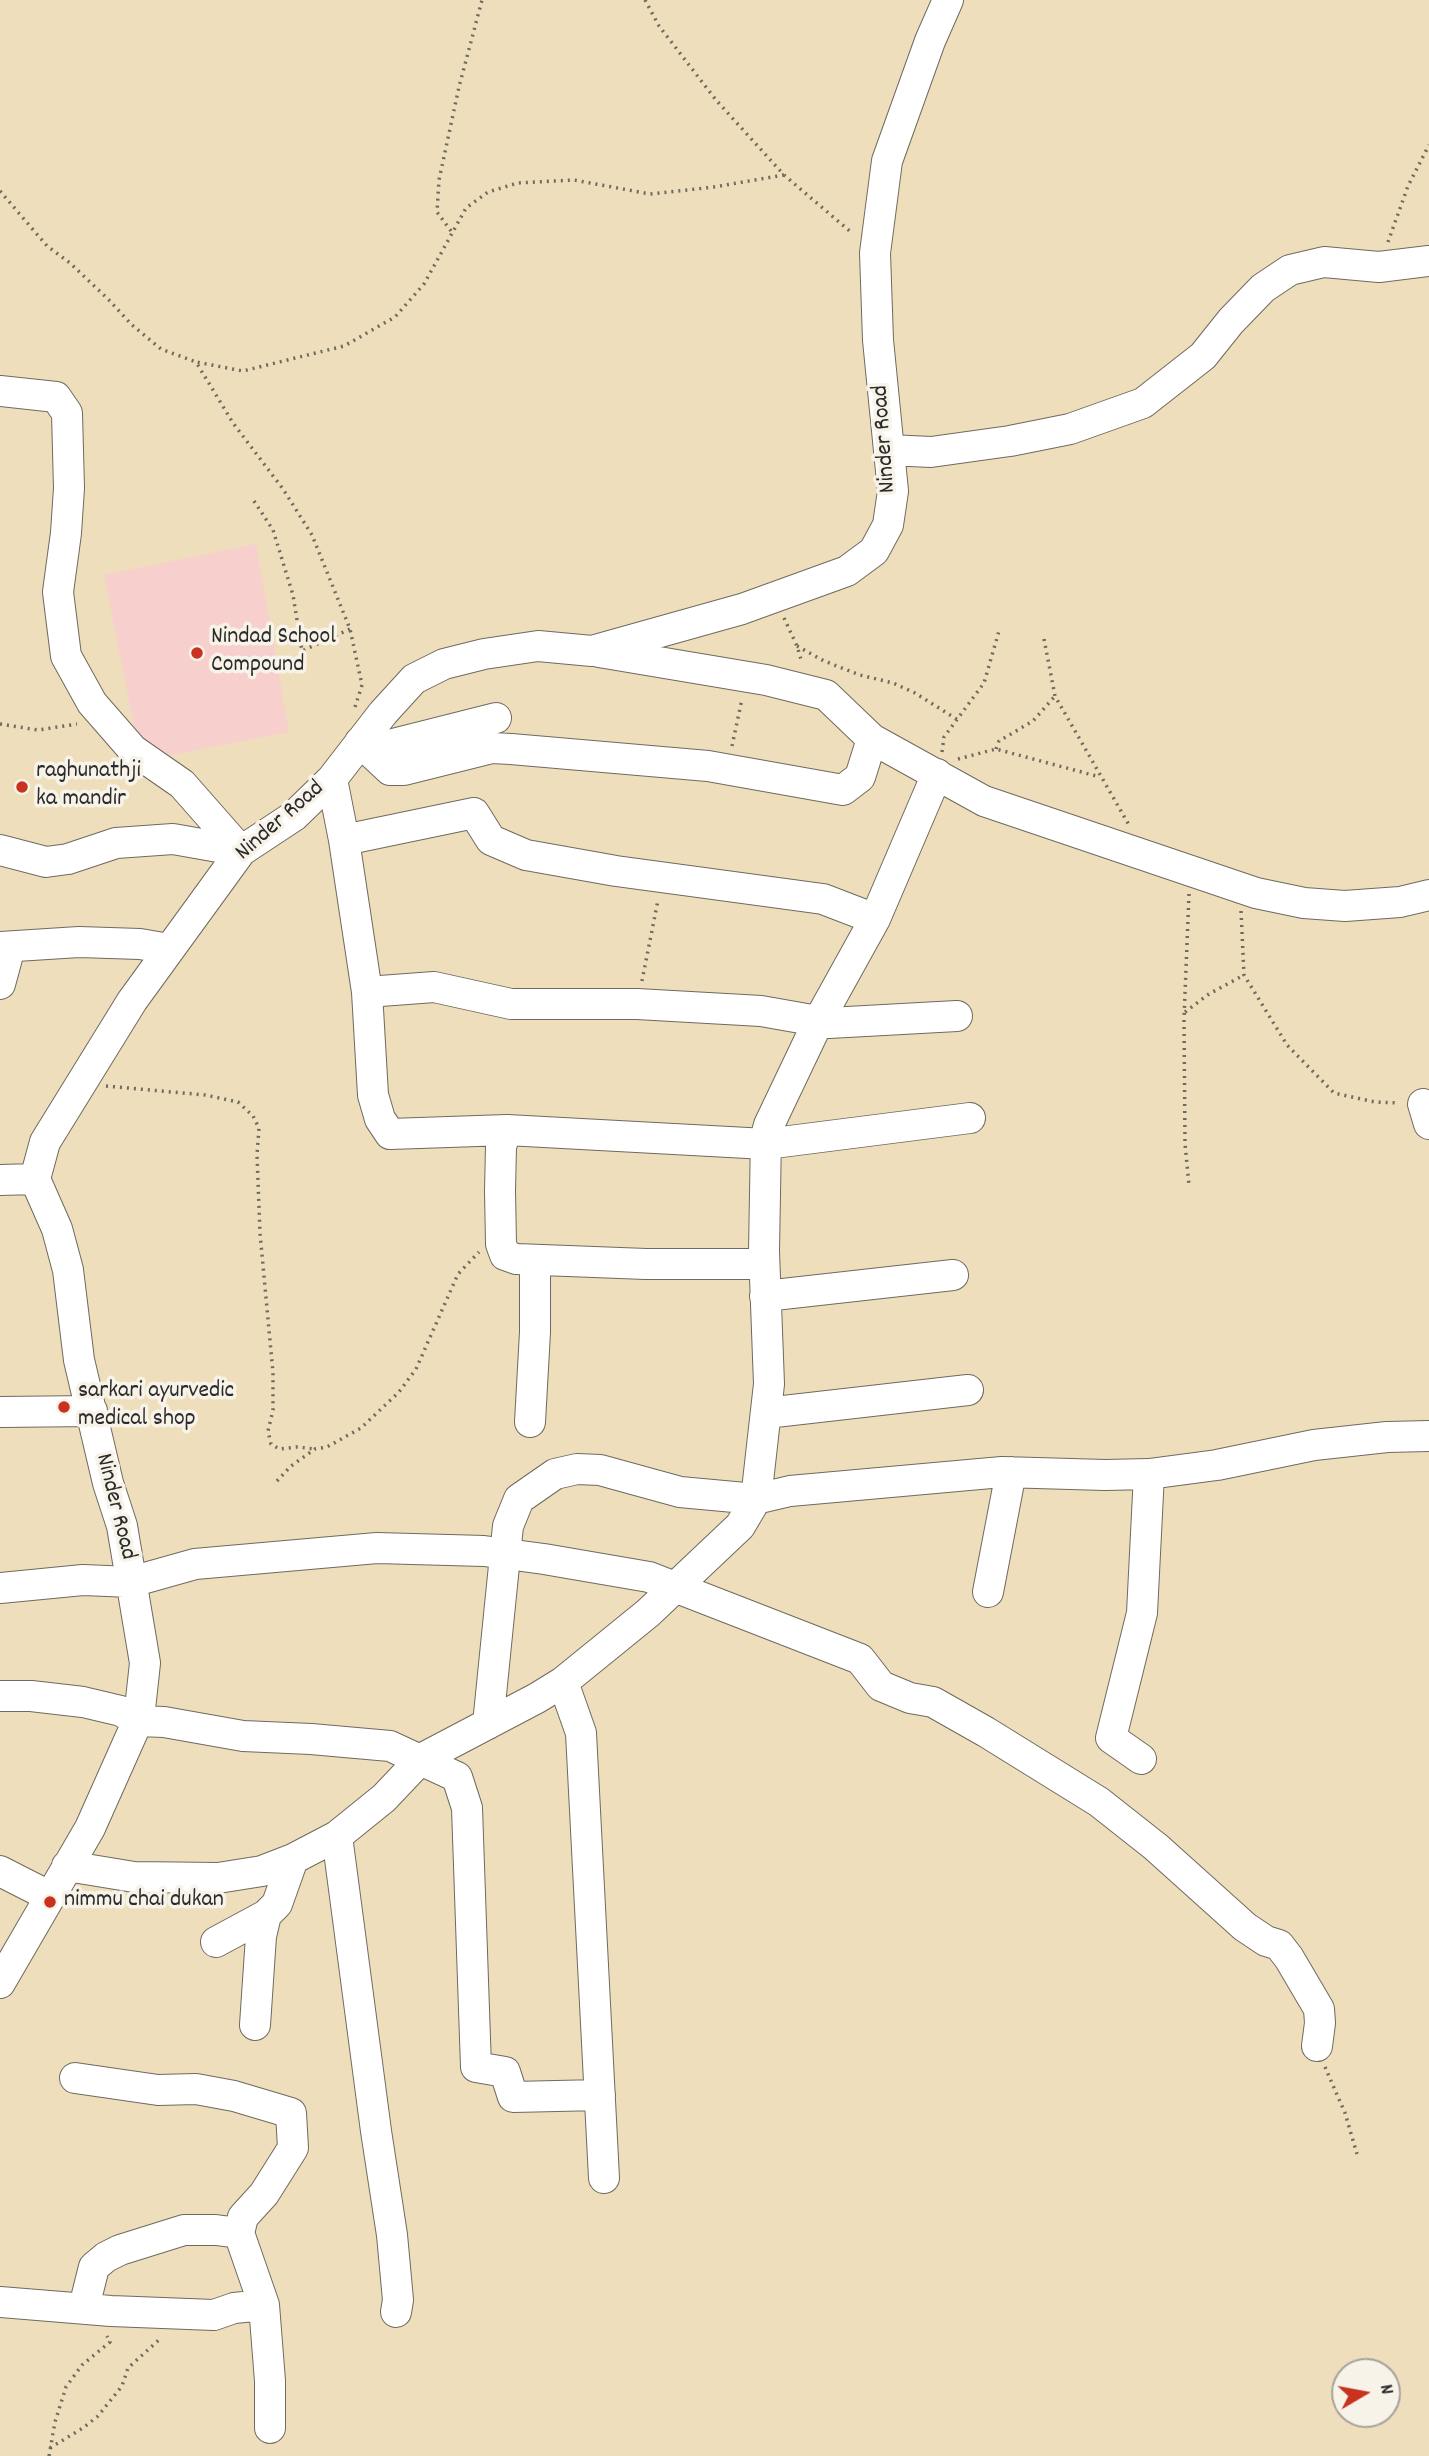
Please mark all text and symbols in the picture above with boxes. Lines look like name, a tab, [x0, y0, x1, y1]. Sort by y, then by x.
street label: Ninder Road	[868, 384, 904, 494]
place label: Nindad School Compound	[211, 625, 336, 681]
marker: Nindad School Compound	[189, 645, 205, 661]
place label: raghunathji ka mandir	[36, 759, 141, 815]
street label: Ninder Road	[231, 776, 331, 868]
marker: raghunathji ka mandir	[14, 779, 30, 795]
place label: sarkari ayurvedic medical shop	[78, 1379, 234, 1435]
marker: sarkari ayurvedic medical shop	[56, 1399, 72, 1415]
street label: Ninder Road	[87, 1451, 141, 1563]
place label: nimmu chai dukan	[64, 1888, 224, 1916]
marker: nimmu chai dukan	[42, 1894, 58, 1910]
north arrow	[1331, 2358, 1401, 2428]
text: N	[1371, 2383, 1399, 2397]

